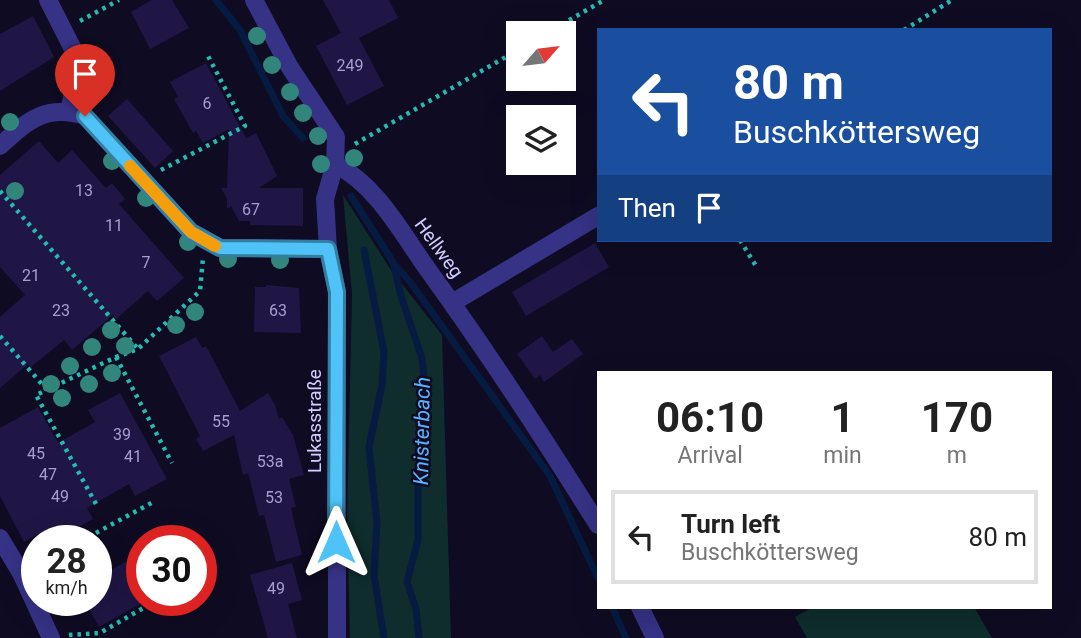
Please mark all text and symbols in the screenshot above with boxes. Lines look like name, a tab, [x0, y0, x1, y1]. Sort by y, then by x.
north arrow	[506, 21, 576, 91]
map controls	[506, 21, 576, 175]
pin	[55, 44, 115, 116]
text: 80 m	[733, 54, 844, 111]
icon: arrive	[66, 55, 104, 93]
house number: 249	[337, 56, 363, 75]
icon: left	[618, 56, 709, 147]
house number: 6	[203, 94, 212, 113]
button: layers	[506, 105, 576, 175]
text: Buschköttersweg	[733, 113, 980, 151]
house number: 13	[75, 181, 93, 200]
icon: arrive	[690, 189, 728, 227]
text: Then	[618, 193, 676, 223]
house number: 67	[242, 200, 260, 219]
street label: Hellweg	[410, 214, 468, 282]
house number: 11	[105, 216, 123, 235]
house number: 7	[142, 253, 151, 272]
house number: 21	[22, 266, 40, 285]
house number: 23	[52, 301, 70, 320]
house number: 63	[269, 301, 287, 320]
street label: Lukasstraße	[303, 369, 326, 473]
water label: Knisterbach	[409, 377, 435, 485]
text: 06:10	[656, 393, 764, 442]
text: 1	[830, 393, 855, 442]
text: 170	[921, 393, 993, 442]
house number: 55	[212, 412, 230, 431]
house number: 39	[113, 425, 131, 444]
text: Arrival	[677, 442, 743, 469]
text: min	[823, 442, 862, 469]
text: m	[947, 442, 967, 469]
house number: 45	[27, 444, 45, 463]
house number: 41	[124, 447, 142, 466]
house number: 53a	[257, 452, 283, 471]
house number: 47	[39, 465, 57, 484]
house number: 49	[51, 487, 69, 506]
house number: 53	[265, 488, 283, 507]
position arrow	[299, 505, 373, 579]
text: Turn left	[681, 509, 780, 539]
icon: left	[622, 518, 660, 556]
text: 80 m	[969, 522, 1027, 552]
speed limit sign: 30	[126, 525, 217, 616]
text: Buschköttersweg	[681, 539, 859, 566]
text: 28	[46, 541, 87, 582]
text: km/h	[45, 577, 88, 598]
house number: 49	[267, 579, 285, 598]

